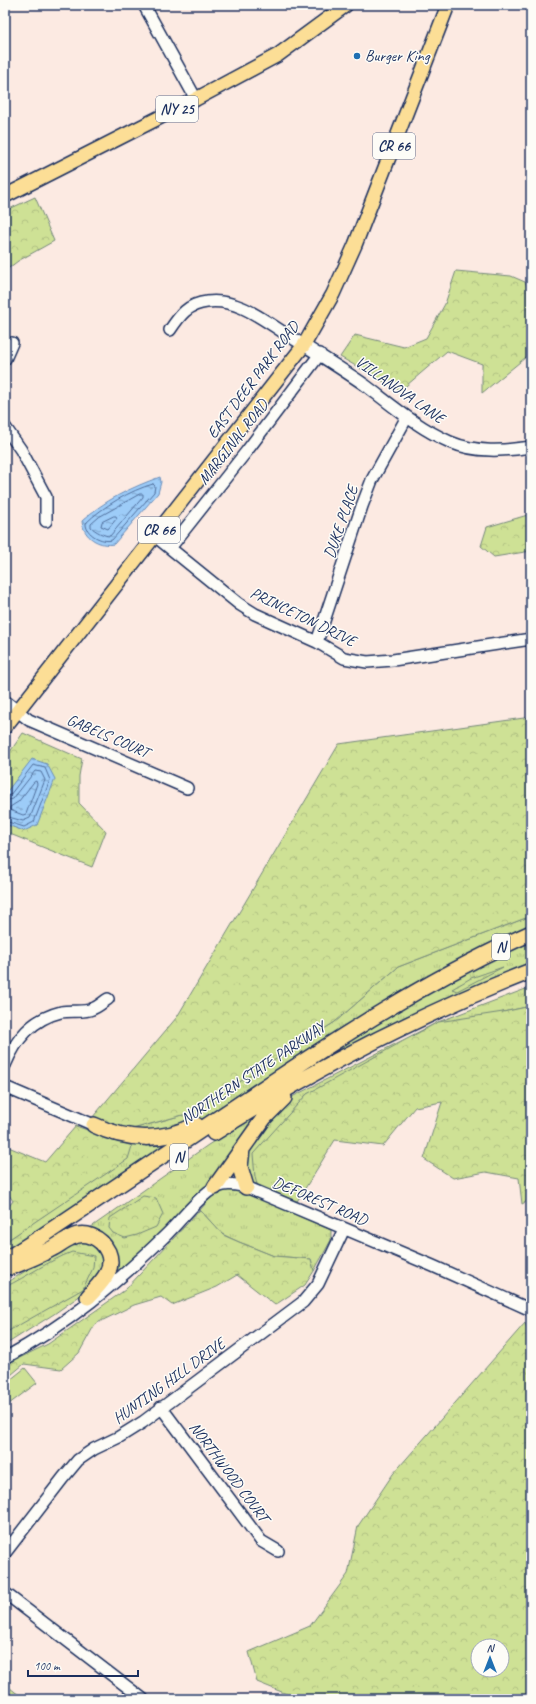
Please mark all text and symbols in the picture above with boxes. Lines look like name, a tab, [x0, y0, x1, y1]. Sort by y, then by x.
place label: Burger King	[365, 46, 431, 66]
marker: Burger King	[352, 51, 362, 61]
road number: NY 25	[156, 96, 198, 122]
road number: CR 66	[373, 133, 415, 159]
street label: EAST DEER PARK ROAD	[203, 316, 305, 442]
street label: VILLANOVA LANE	[351, 352, 450, 430]
street label: MARGINAL ROAD	[193, 394, 274, 489]
street label: DUKE PLACE	[319, 481, 364, 561]
road number: CR 66	[138, 517, 180, 543]
street label: PRINCETON DRIVE	[247, 583, 361, 652]
street label: GABELS COURT	[64, 710, 156, 764]
road number: N	[492, 934, 510, 960]
street label: NORTHERN STATE PARKWAY	[177, 1016, 332, 1129]
road number: N	[170, 1144, 188, 1170]
street label: DEFOREST ROAD	[270, 1172, 372, 1231]
street label: HUNTING HILL DRIVE	[109, 1332, 231, 1428]
street label: NORTHWOOD COURT	[185, 1418, 276, 1530]
north arrow	[470, 1638, 510, 1678]
text: N	[487, 1641, 496, 1655]
scale bar	[28, 1652, 138, 1678]
text: 100 m	[34, 1658, 61, 1674]

